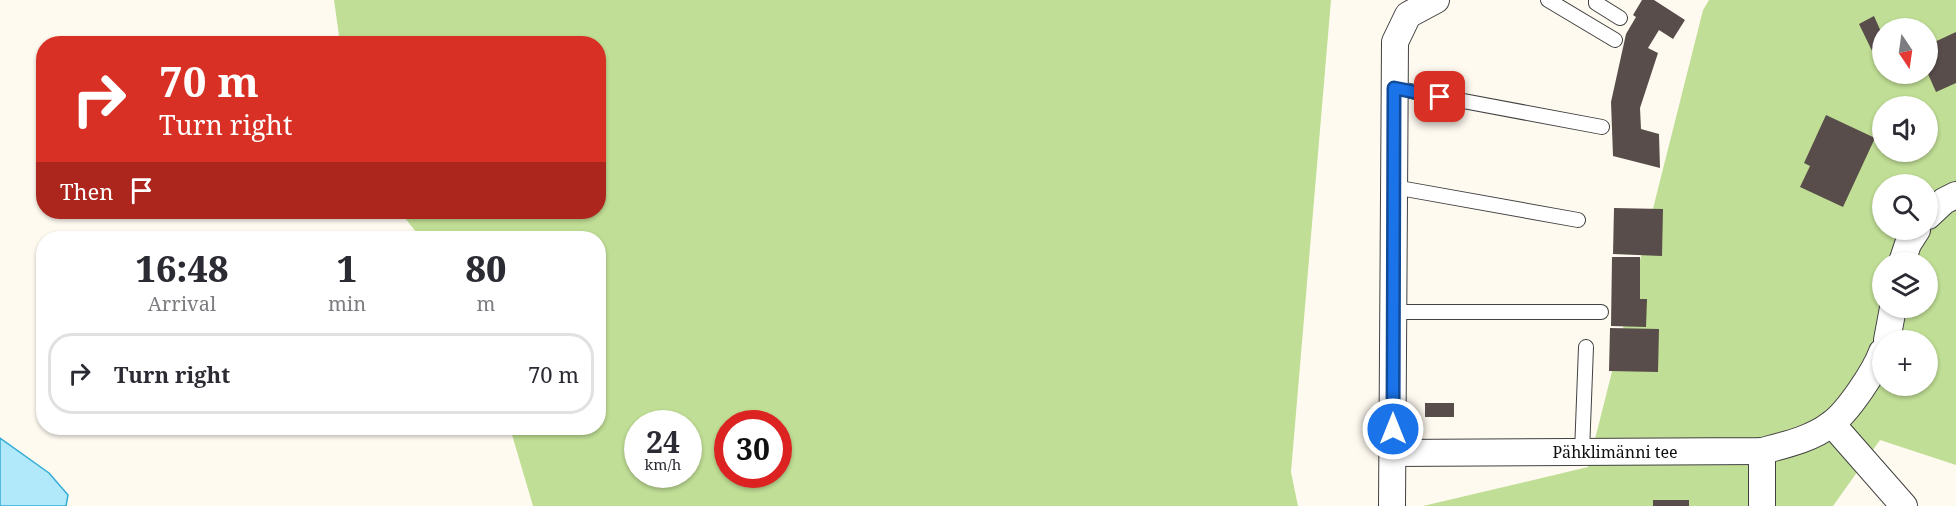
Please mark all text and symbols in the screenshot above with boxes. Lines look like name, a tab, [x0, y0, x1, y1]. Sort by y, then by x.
north arrow	[1872, 18, 1938, 84]
map controls	[1872, 18, 1938, 396]
text: 70 m	[159, 52, 259, 109]
icon: right	[60, 60, 138, 138]
pin	[1414, 71, 1465, 122]
icon: arrive	[1423, 80, 1456, 113]
button: sound	[1872, 96, 1938, 162]
text: Turn right	[159, 106, 292, 143]
icon: arrive	[125, 174, 158, 207]
button: search	[1872, 174, 1938, 240]
text: Then	[60, 176, 113, 206]
text: 16:48	[136, 244, 228, 293]
text: 1	[337, 244, 357, 293]
text: 80	[466, 244, 506, 293]
button: layers	[1872, 252, 1938, 318]
text: Arrival	[148, 290, 216, 317]
text: min	[328, 290, 366, 317]
text: m	[477, 290, 495, 317]
button: +	[1872, 330, 1938, 396]
icon: right	[63, 357, 96, 390]
text: Turn right	[114, 359, 230, 389]
text: 70 m	[528, 359, 579, 389]
position arrow	[1361, 397, 1425, 461]
speed limit sign: 30	[714, 410, 792, 488]
text: 24	[646, 421, 680, 462]
street label: Pähklimänni tee	[1552, 441, 1678, 463]
text: km/h	[645, 454, 681, 474]

